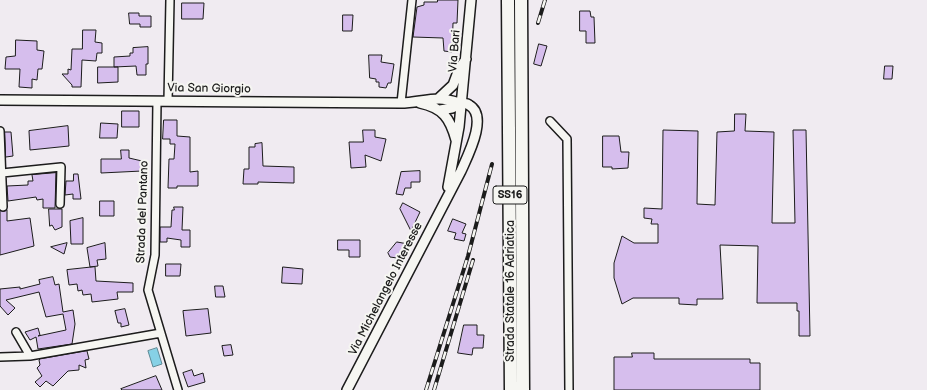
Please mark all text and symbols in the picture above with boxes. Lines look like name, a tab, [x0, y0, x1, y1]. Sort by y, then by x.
street label: Via Bari	[446, 29, 464, 73]
street label: Via San Giorgio	[167, 81, 251, 97]
street label: Strada del Pantano	[134, 160, 152, 264]
road number: SS16	[493, 186, 527, 204]
street label: Via Michelangelo Interesse	[346, 220, 426, 358]
street label: Strada Statale 16 Adriatica	[504, 220, 518, 362]

